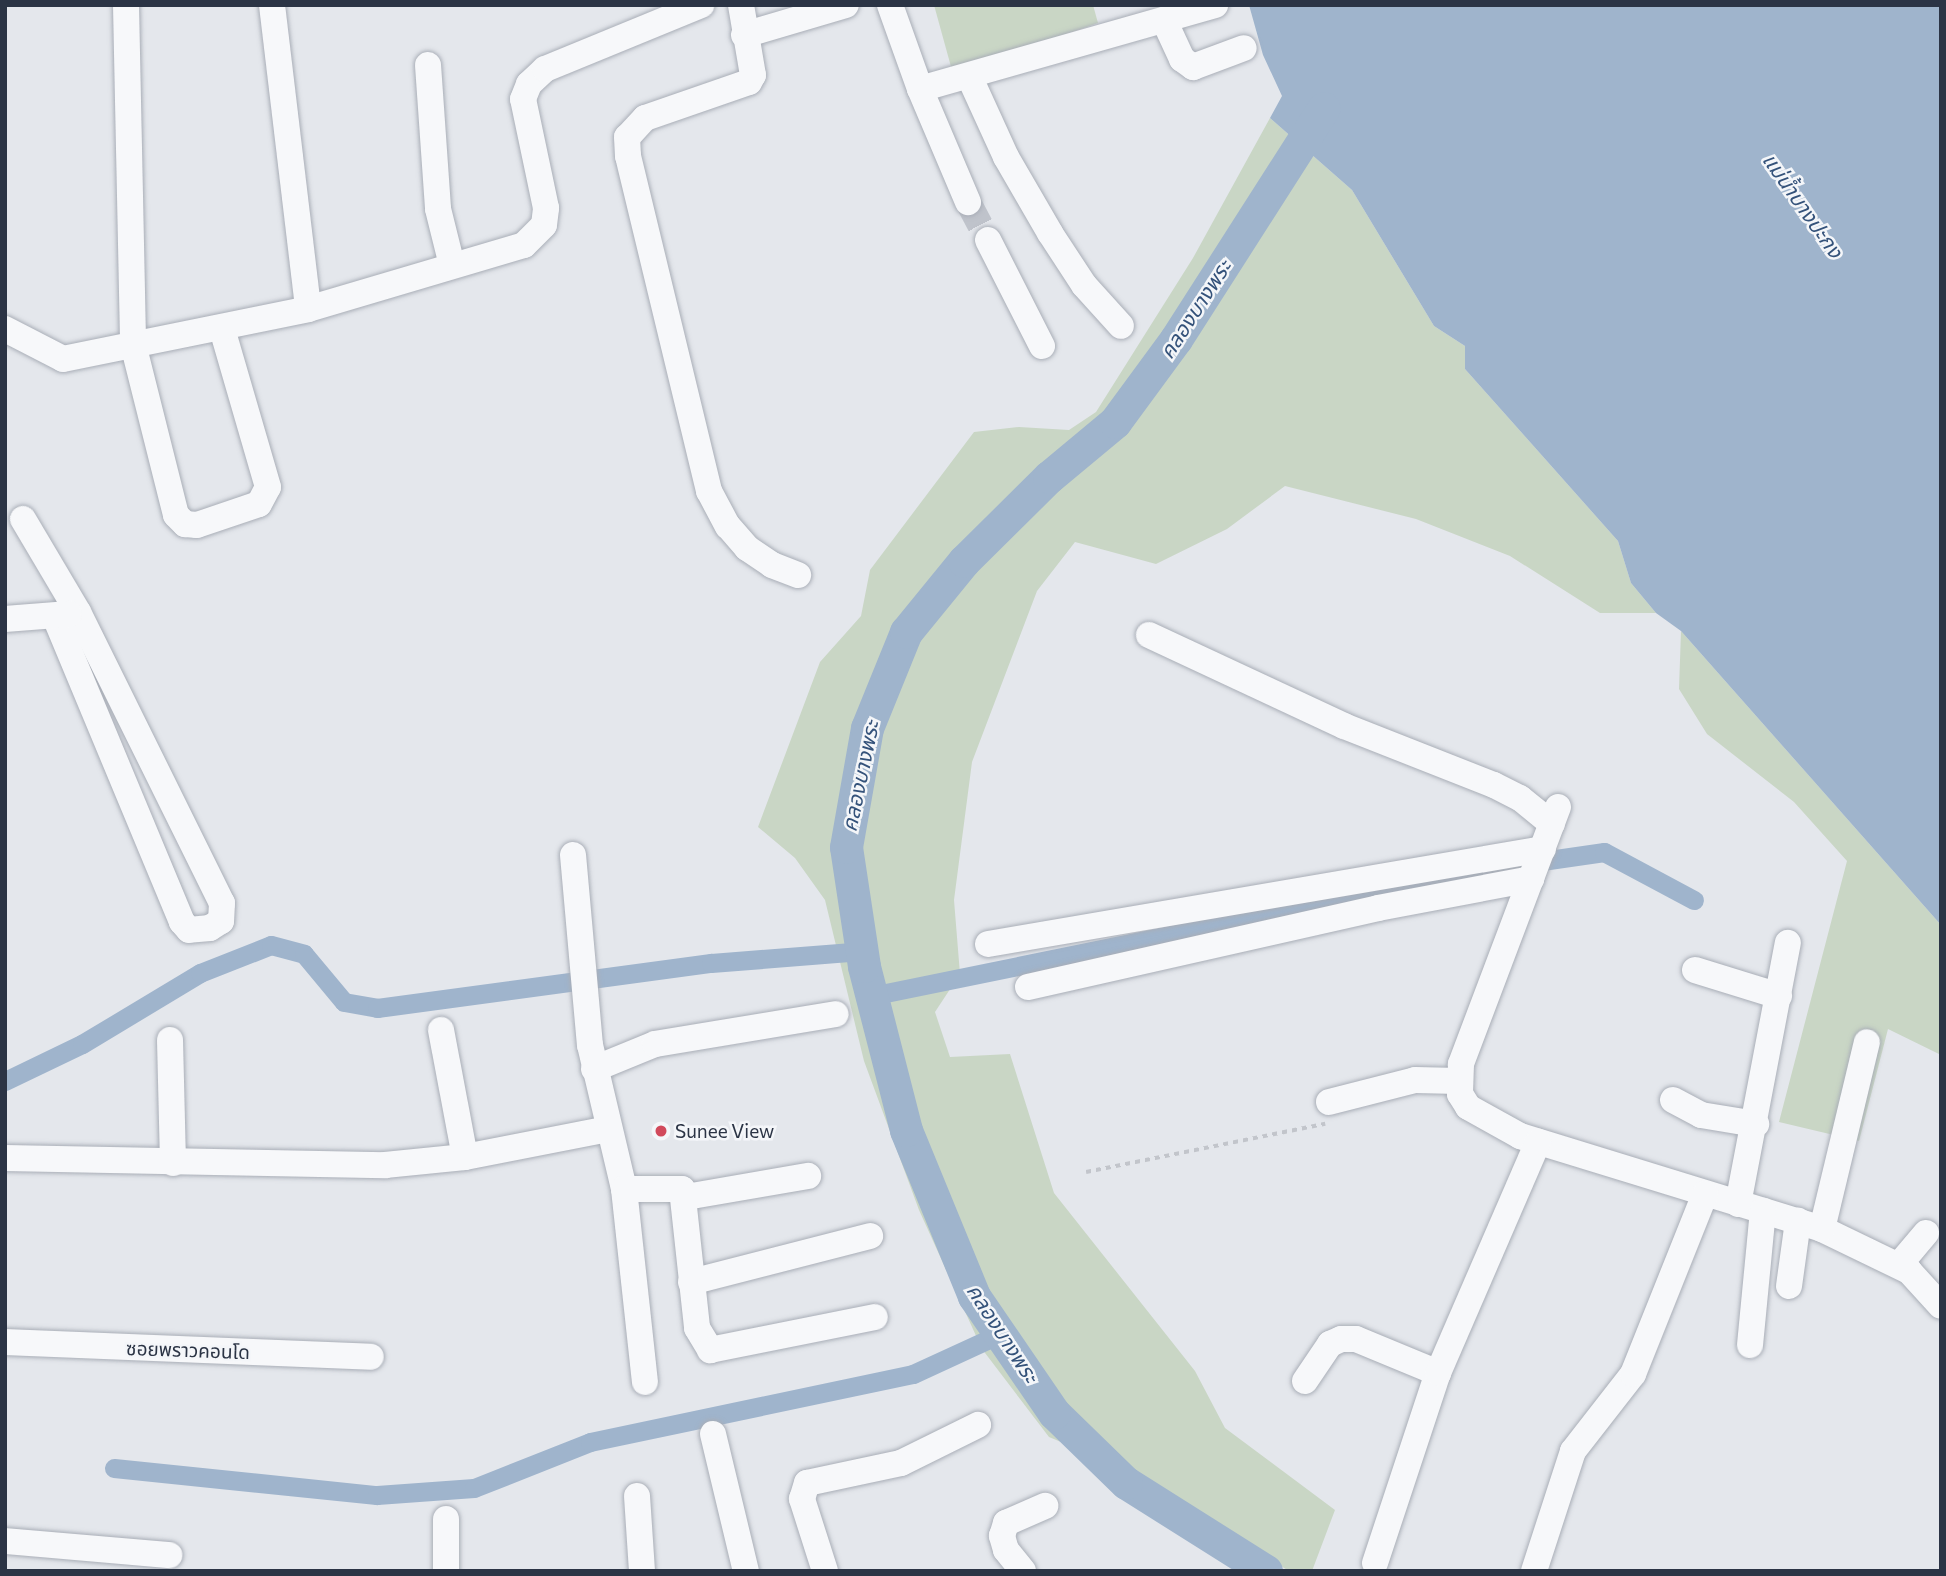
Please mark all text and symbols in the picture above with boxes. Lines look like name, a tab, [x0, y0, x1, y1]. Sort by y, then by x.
water label: แม่น้ำบางปะกง	[1758, 148, 1848, 262]
water label: คลองบางพระ	[1154, 255, 1236, 363]
water label: คลองบางพระ	[836, 718, 884, 834]
place label: Sunee View	[675, 1120, 774, 1142]
marker: Sunee View	[653, 1123, 669, 1139]
water label: คลองบางพระ	[962, 1279, 1044, 1387]
street label: ซอยพราวคอนโด	[126, 1336, 250, 1364]

